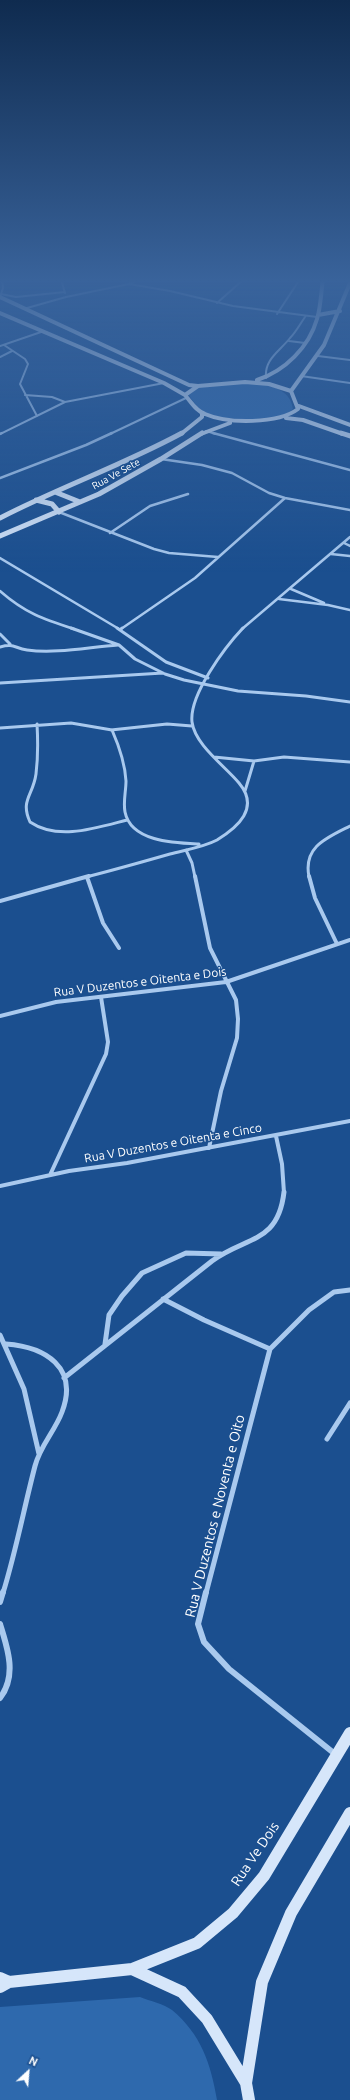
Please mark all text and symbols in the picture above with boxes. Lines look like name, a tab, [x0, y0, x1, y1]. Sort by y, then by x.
street label: Rua Ve Sete	[90, 456, 142, 492]
street label: Rua V Duzentos e Oitenta e Dois	[53, 964, 227, 1000]
street label: Rua V Duzentos e Oitenta e Cinco	[83, 1120, 263, 1166]
street label: Rua V Duzentos e Noventa e Oito	[182, 1413, 248, 1619]
street label: Rua Ve Dois	[227, 1819, 283, 1889]
north arrow	[8, 2052, 48, 2092]
text: N	[27, 2054, 40, 2068]

